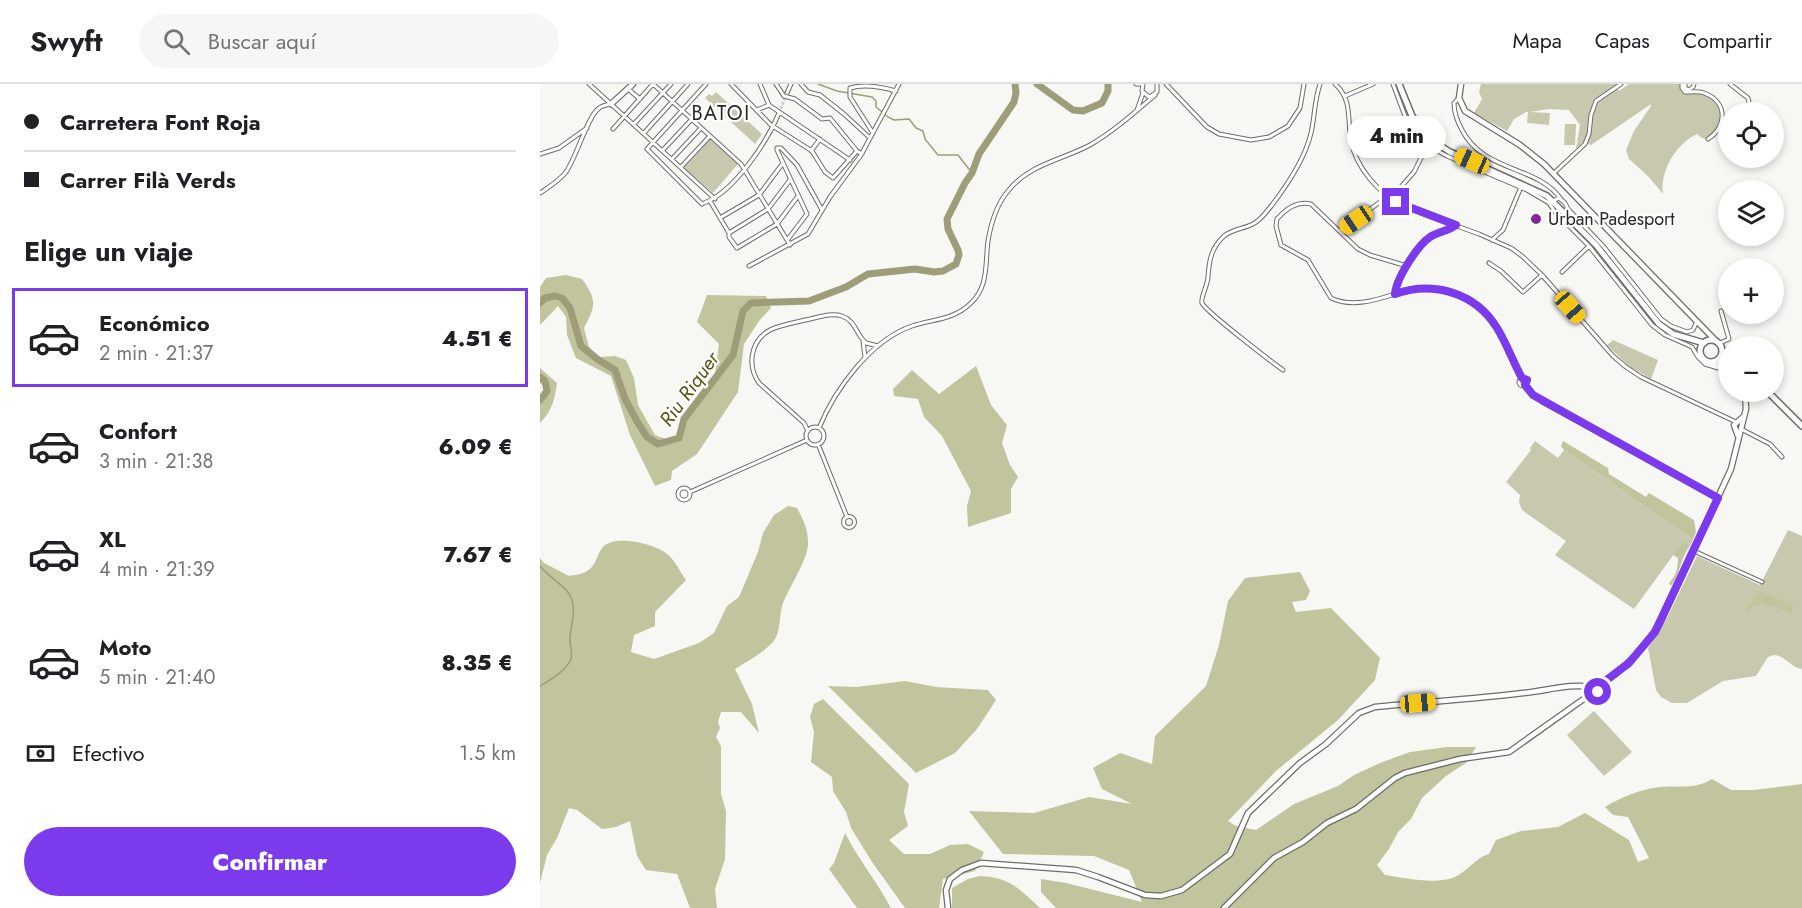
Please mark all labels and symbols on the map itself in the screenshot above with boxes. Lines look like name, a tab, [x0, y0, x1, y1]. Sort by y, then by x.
district label: BATOI	[691, 99, 751, 128]
callout: 4 min	[1346, 115, 1446, 157]
car	[1452, 145, 1492, 177]
route end	[1382, 188, 1409, 215]
car	[1336, 202, 1376, 238]
place label: Urban Padesport	[1548, 206, 1675, 232]
marker: Urban Padesport	[1529, 212, 1543, 226]
car	[1551, 288, 1589, 326]
water label: Riu Riquer	[652, 345, 727, 433]
route start	[1584, 678, 1611, 705]
car	[1399, 692, 1437, 714]

